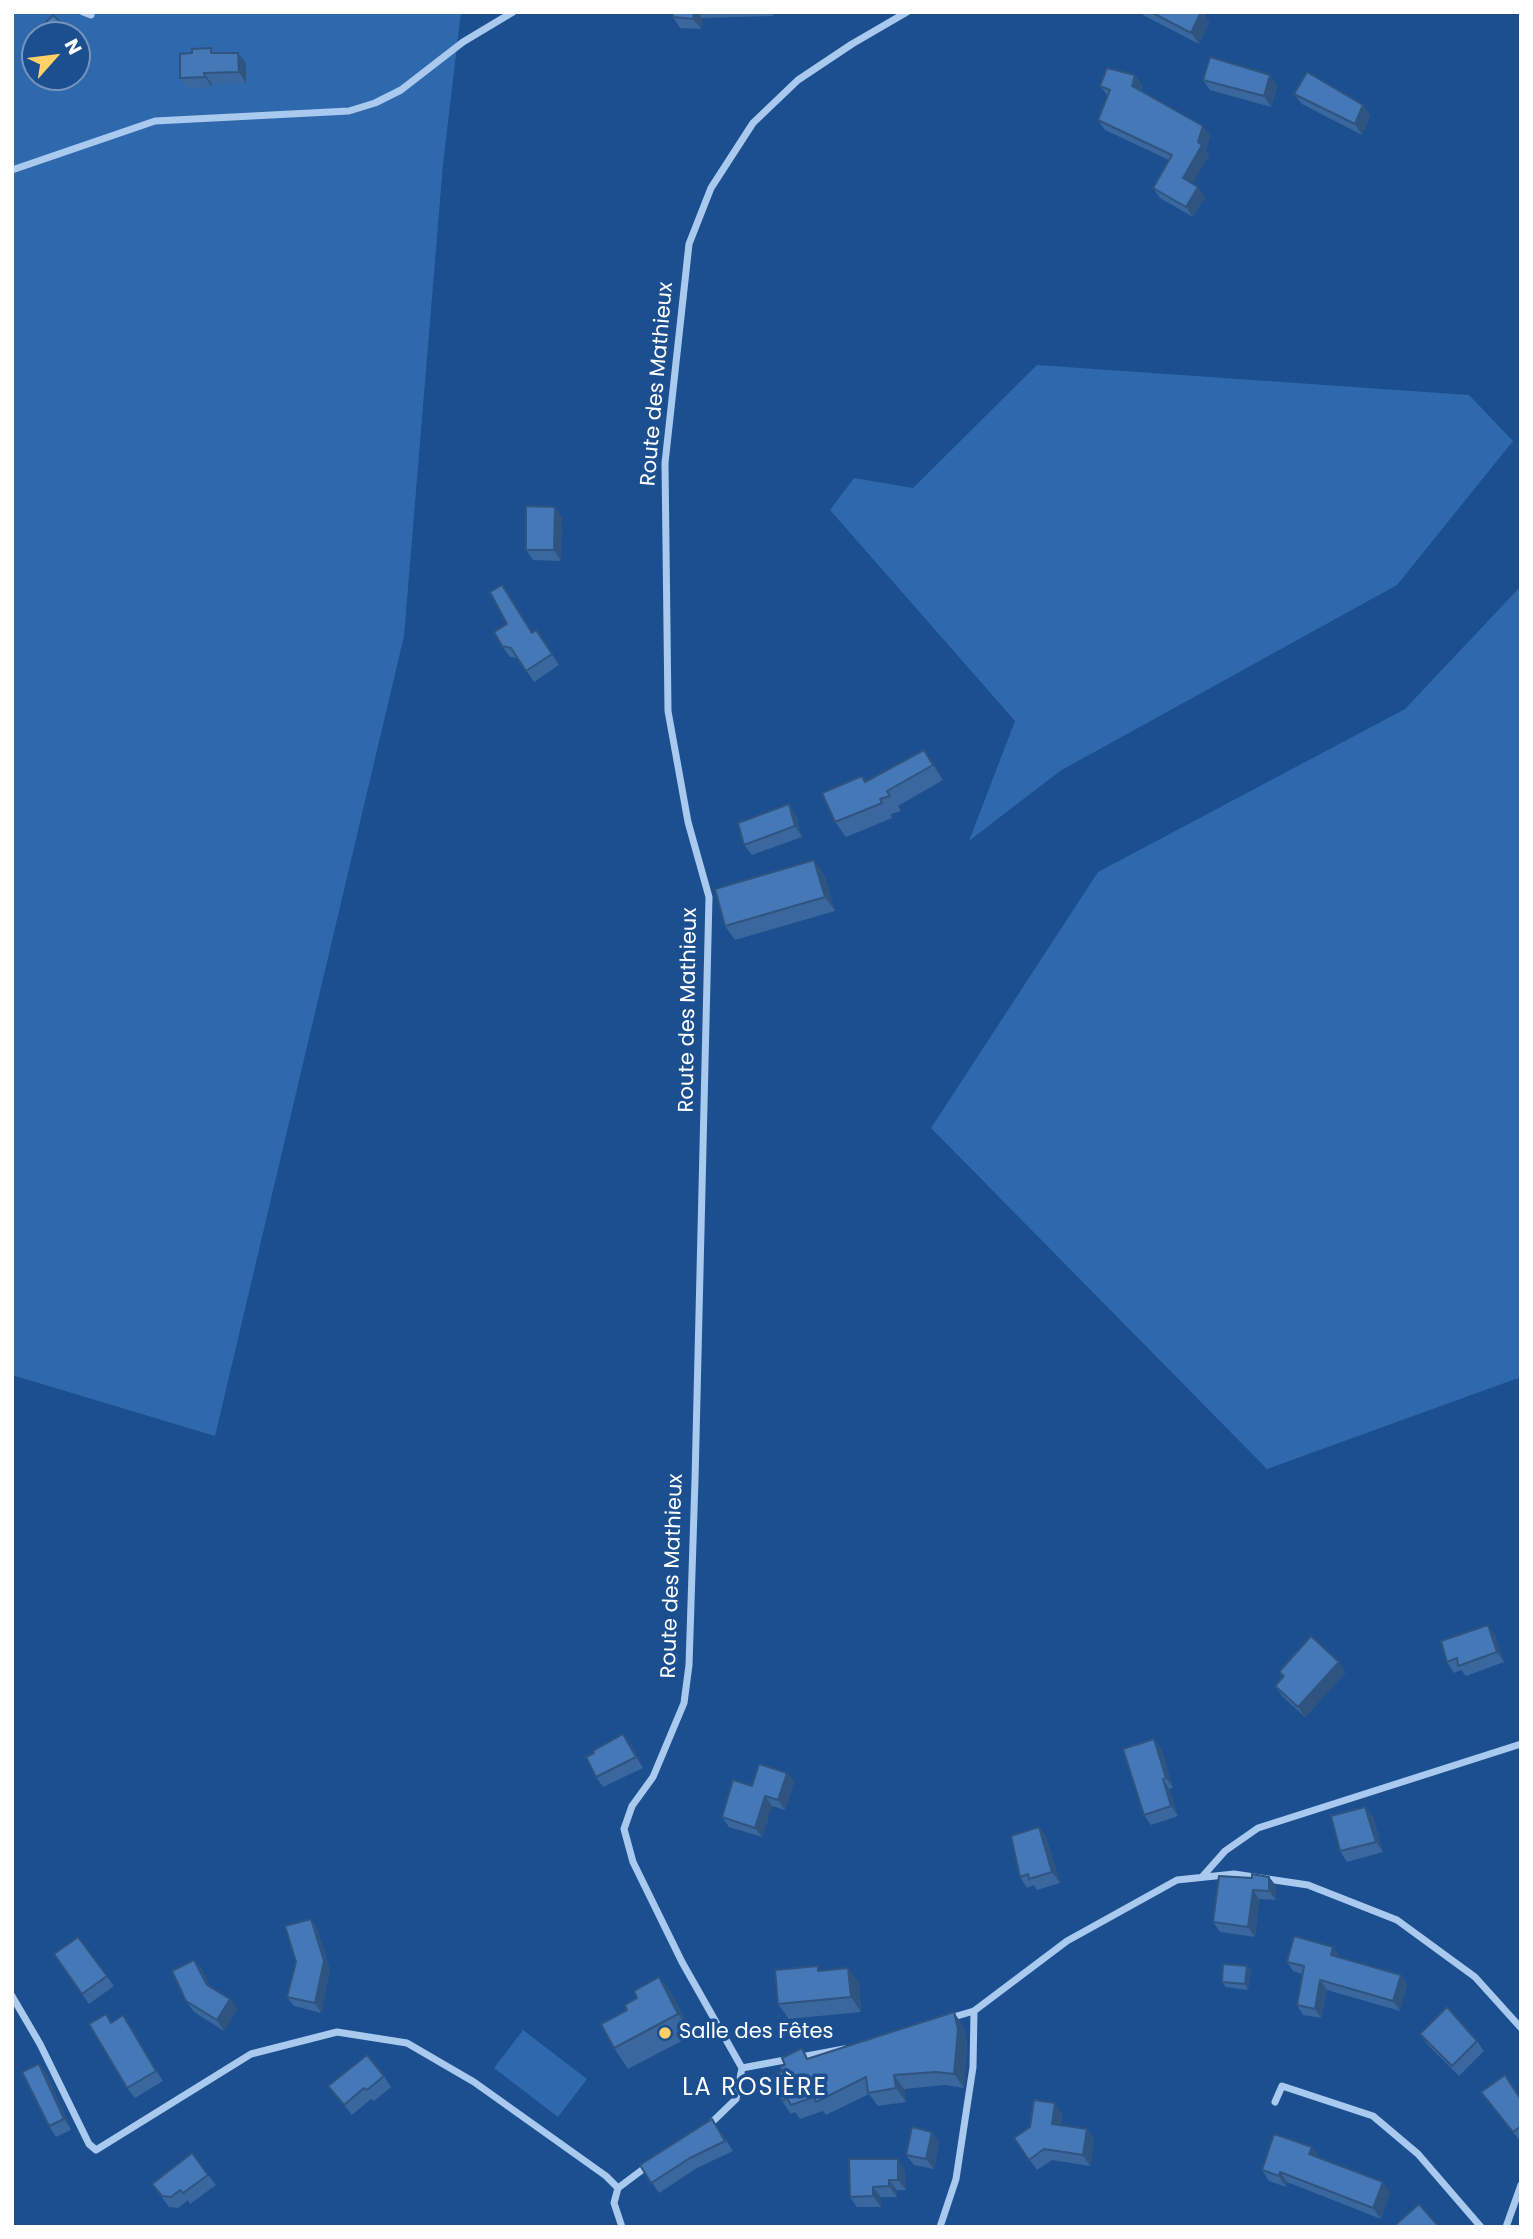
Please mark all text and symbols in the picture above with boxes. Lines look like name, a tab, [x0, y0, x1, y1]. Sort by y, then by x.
north arrow	[21, 21, 91, 91]
text: N	[58, 34, 88, 59]
street label: Route des Mathieux	[637, 281, 679, 487]
street label: Route des Mathieux	[675, 907, 703, 1113]
street label: Route des Mathieux	[657, 1473, 689, 1679]
place label: Salle des Fêtes	[679, 2020, 833, 2046]
marker: Salle des Fêtes	[657, 2025, 673, 2041]
district label: LA ROSIÈRE	[683, 2075, 827, 2103]

